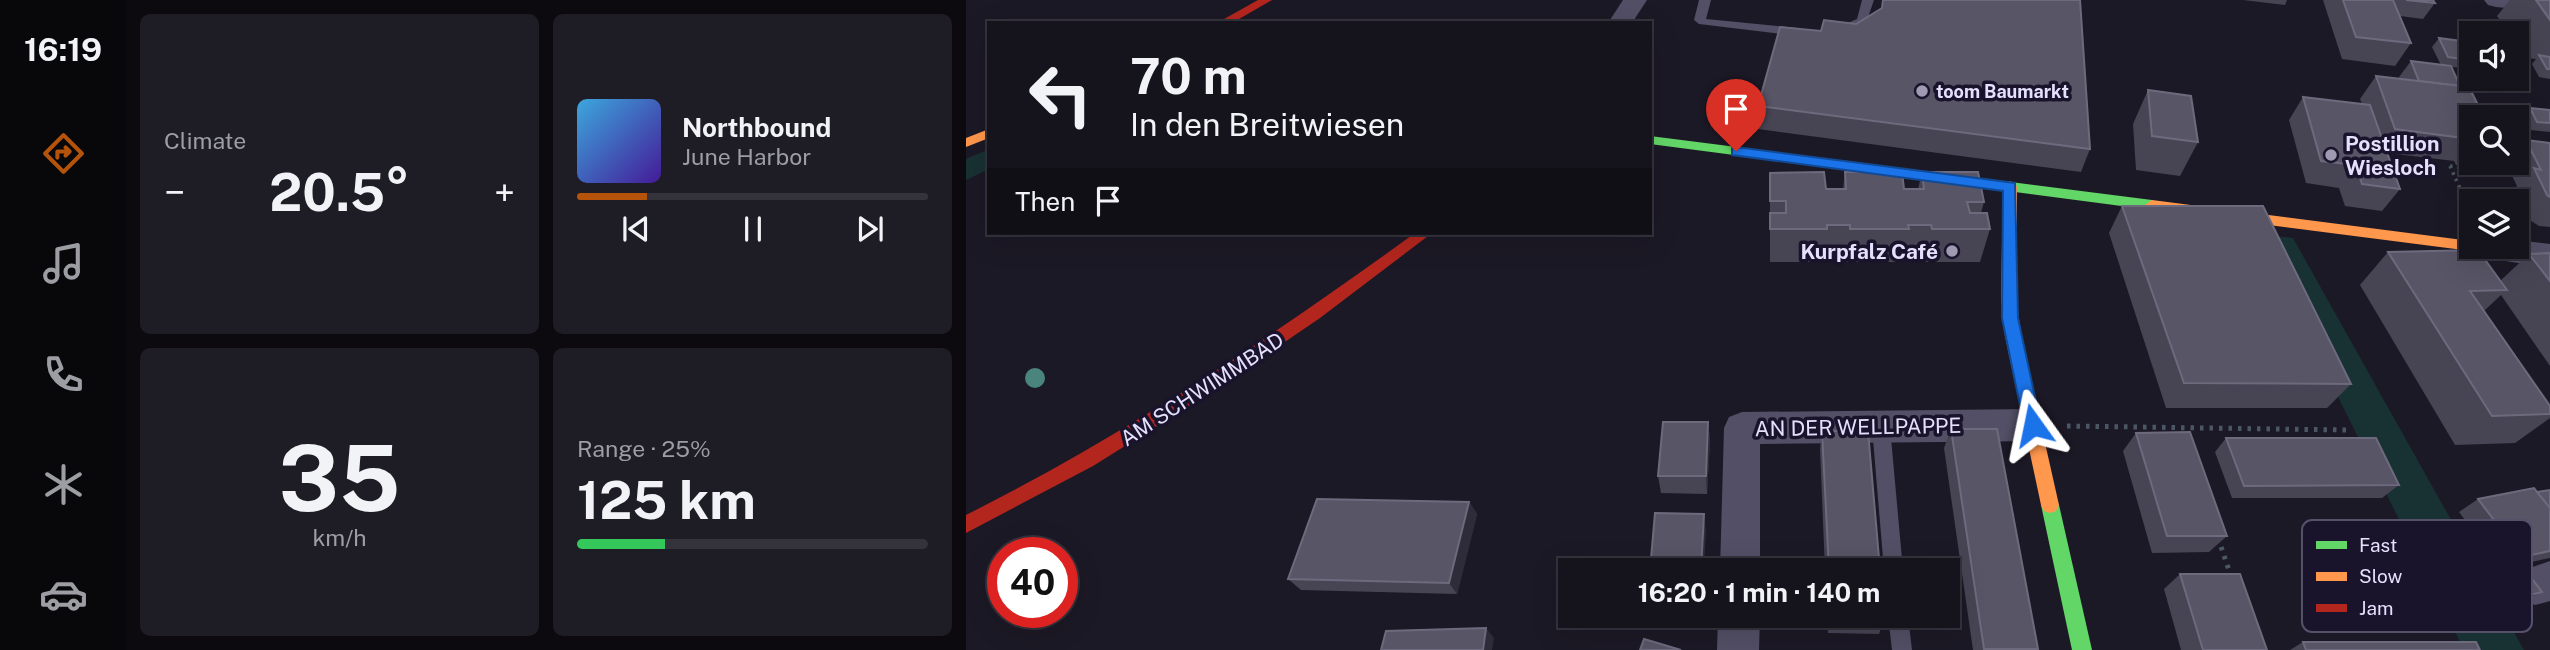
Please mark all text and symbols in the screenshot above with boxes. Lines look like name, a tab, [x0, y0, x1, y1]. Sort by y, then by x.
map controls	[2459, 21, 2529, 259]
button: sound	[2459, 21, 2529, 91]
text: 16:19	[24, 31, 102, 68]
text: 70 m	[1130, 47, 1247, 105]
icon: left	[1015, 49, 1106, 140]
pin	[1706, 79, 1766, 151]
place label: toom Baumarkt	[1936, 81, 2069, 102]
marker: toom Baumarkt	[1914, 83, 1930, 99]
icon: arrive	[1717, 90, 1755, 128]
button: search	[2459, 105, 2529, 175]
text: In den Breitwiesen	[1130, 106, 1404, 143]
text: Northbound	[682, 112, 831, 143]
text: Climate	[164, 127, 246, 154]
icon: directions	[39, 129, 88, 178]
place label: Postillion Wiesloch	[2345, 131, 2439, 180]
text: June Harbor	[682, 143, 811, 170]
marker: Postillion Wiesloch	[2323, 147, 2339, 163]
text: 20.5°	[269, 162, 410, 223]
text: −	[164, 170, 185, 215]
text: +	[494, 170, 515, 215]
icon: arrive	[1089, 182, 1127, 220]
text: Then	[1015, 186, 1075, 217]
button: layers	[2459, 189, 2529, 259]
icon: previous	[617, 210, 655, 248]
icon: pause	[734, 210, 772, 248]
icon: next	[851, 210, 889, 248]
icon: music	[39, 239, 88, 288]
place label: Kurpfalz Café	[1800, 239, 1938, 264]
marker: Kurpfalz Café	[1944, 243, 1960, 259]
street label: AM SCHWIMMBAD	[1116, 327, 1288, 451]
icon: phone	[39, 350, 88, 399]
position arrow	[1996, 388, 2070, 462]
street label: AN DER WELLPAPPE	[1754, 413, 1962, 441]
text: 35	[279, 425, 400, 531]
text: Range · 25%	[577, 435, 711, 462]
icon: climate	[39, 460, 88, 509]
text: 125 km	[577, 470, 756, 531]
legend	[2302, 520, 2532, 632]
text: km/h	[312, 524, 367, 551]
text: Fast	[2359, 534, 2397, 556]
speed limit sign: 40	[987, 537, 1078, 628]
text: Slow	[2359, 565, 2403, 587]
icon: car	[39, 570, 88, 619]
text: 16:20 · 1 min · 140 m	[1638, 577, 1880, 608]
text: Jam	[2359, 597, 2393, 619]

